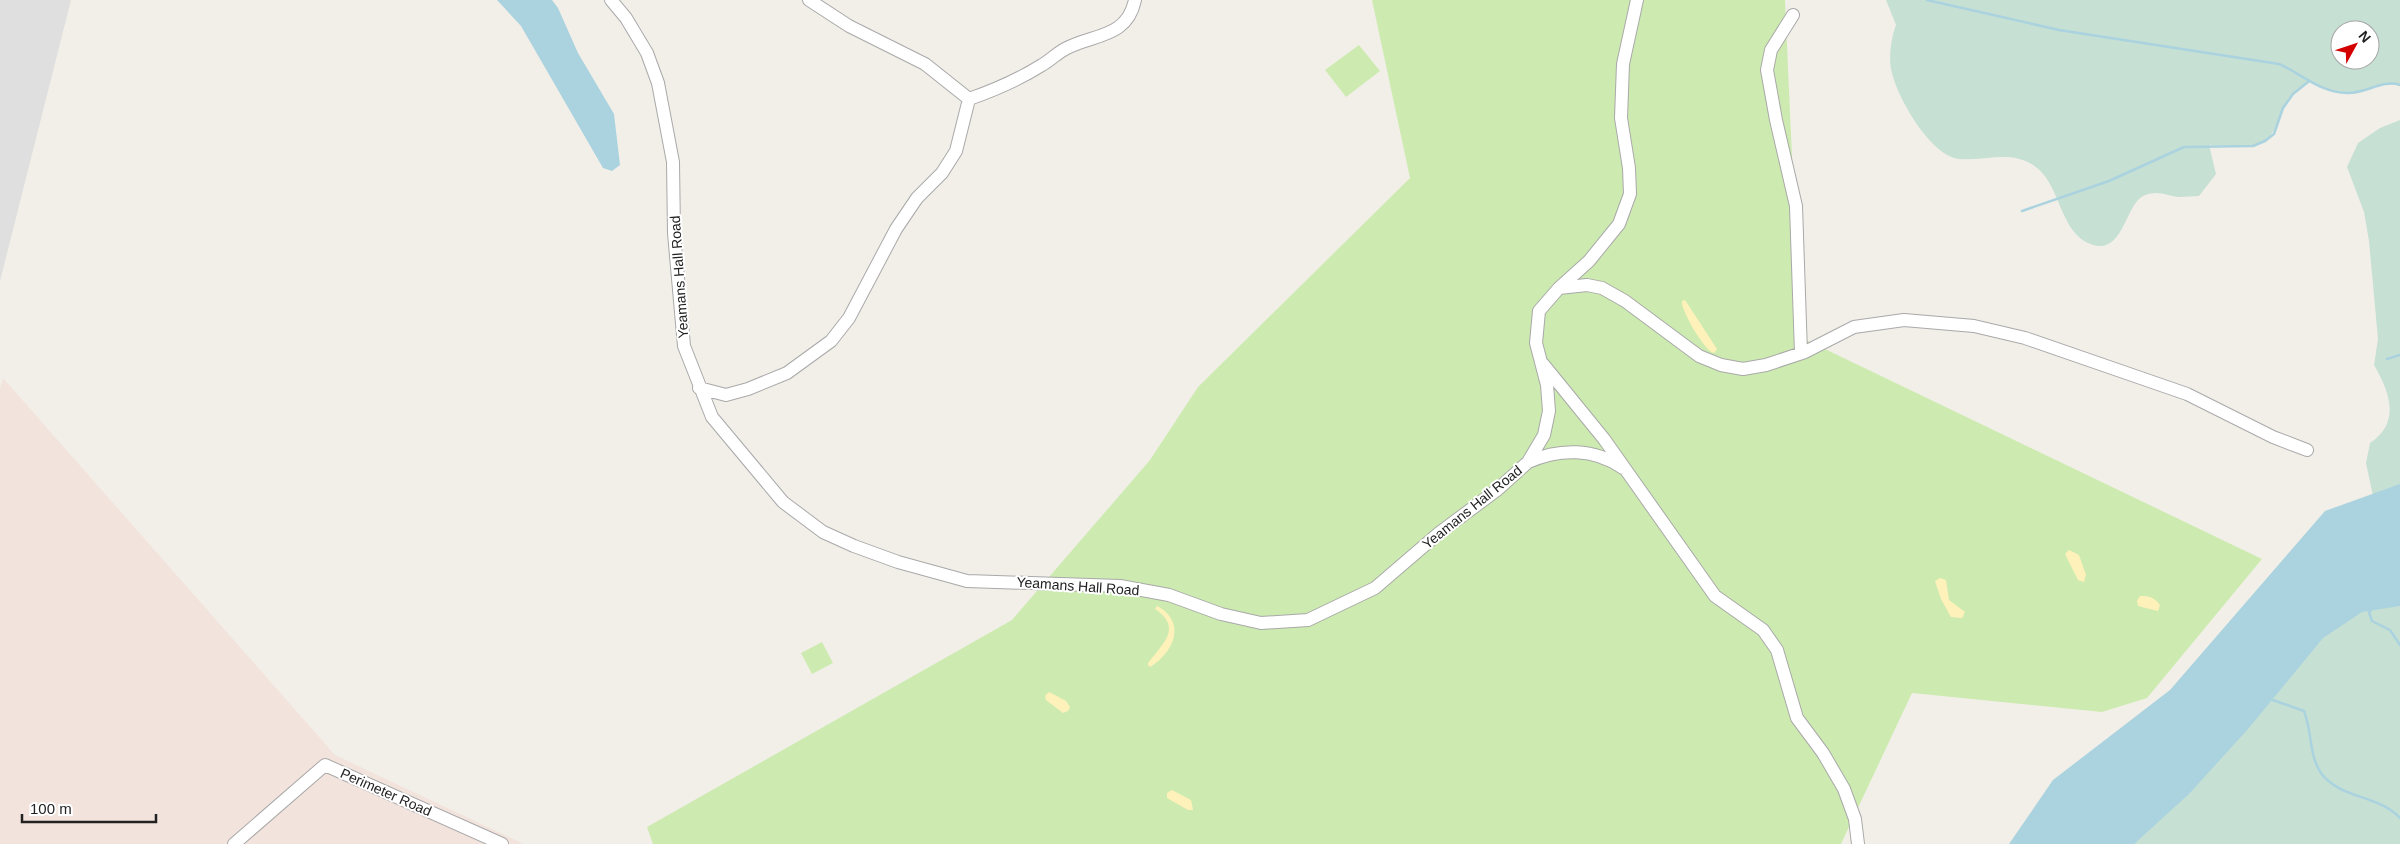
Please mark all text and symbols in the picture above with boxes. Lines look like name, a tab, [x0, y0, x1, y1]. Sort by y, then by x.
north arrow	[2330, 20, 2380, 70]
text: N	[2356, 28, 2374, 46]
street label: Yeamans Hall Road	[667, 215, 691, 339]
street label: Yeamans Hall Road	[1419, 462, 1525, 552]
street label: Yeamans Hall Road	[1016, 574, 1140, 598]
street label: Perimeter Road	[338, 765, 434, 819]
scale bar	[22, 792, 156, 824]
text: 100 m	[30, 800, 72, 817]

